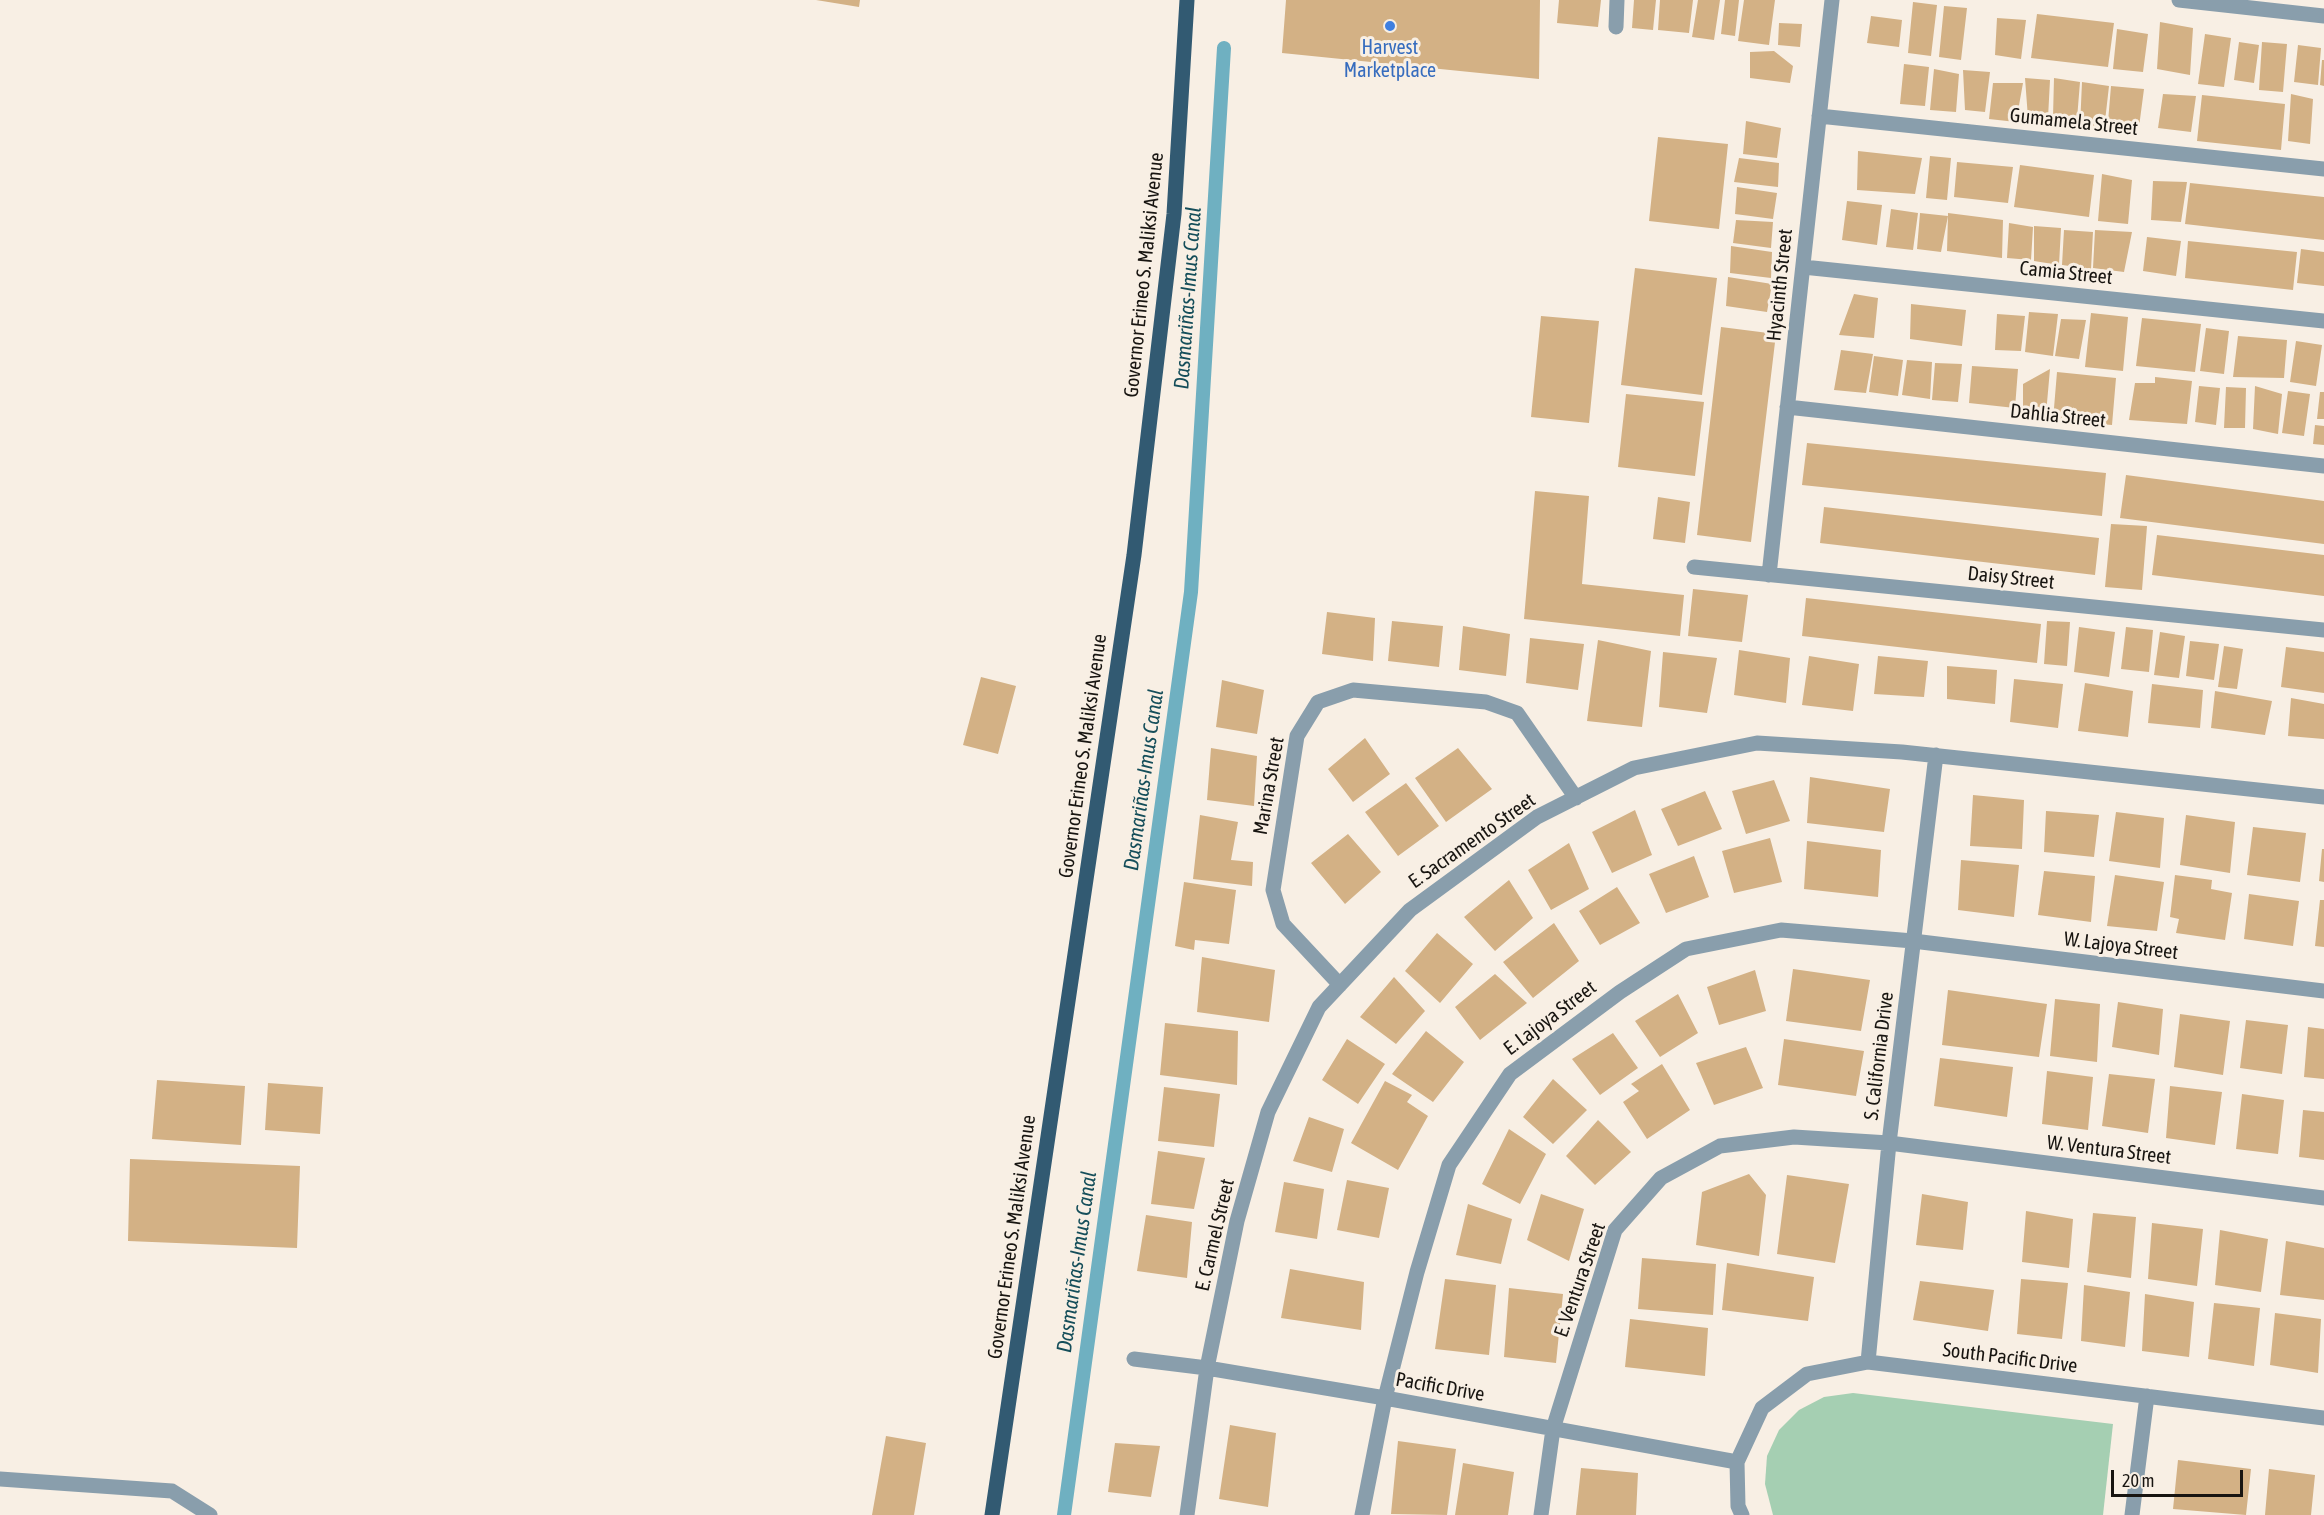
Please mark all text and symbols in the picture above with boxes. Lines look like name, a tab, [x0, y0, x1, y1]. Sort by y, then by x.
marker: Harvest Marketplace	[1383, 19, 1397, 33]
place label: Harvest Marketplace	[1344, 36, 1436, 83]
street label: Gumamela Street	[2009, 103, 2139, 141]
street label: Governor Erineo S. Maliksi Avenue	[1119, 151, 1169, 399]
water label: Dasmariñas-Imus Canal	[1169, 206, 1207, 390]
street label: Hyacinth Street	[1762, 228, 1798, 342]
street label: Camia Street	[2018, 256, 2114, 290]
street label: Dahlia Street	[2009, 399, 2107, 433]
street label: Daisy Street	[1966, 562, 2056, 594]
street label: Governor Erineo S. Maliksi Avenue	[1054, 632, 1112, 880]
water label: Dasmariñas-Imus Canal	[1119, 688, 1169, 872]
street label: Marina Street	[1249, 735, 1289, 837]
street label: E. Sacramento Street	[1404, 788, 1540, 894]
street label: W. Lajoya Street	[2063, 927, 2179, 965]
street label: E. Lajoya Street	[1499, 975, 1601, 1061]
street label: S. California Drive	[1859, 991, 1899, 1121]
street label: Governor Erineo S. Maliksi Avenue	[983, 1113, 1041, 1361]
street label: W. Ventura Street	[2046, 1130, 2172, 1170]
water label: Dasmariñas-Imus Canal	[1052, 1170, 1102, 1354]
street label: E. Carmel Street	[1190, 1177, 1240, 1293]
street label: E. Ventura Street	[1549, 1220, 1611, 1340]
street label: South Pacific Drive	[1941, 1338, 2079, 1378]
street label: Pacific Drive	[1394, 1367, 1486, 1407]
scale bar	[2114, 1458, 2246, 1496]
text: 20 m	[2122, 1470, 2154, 1491]

